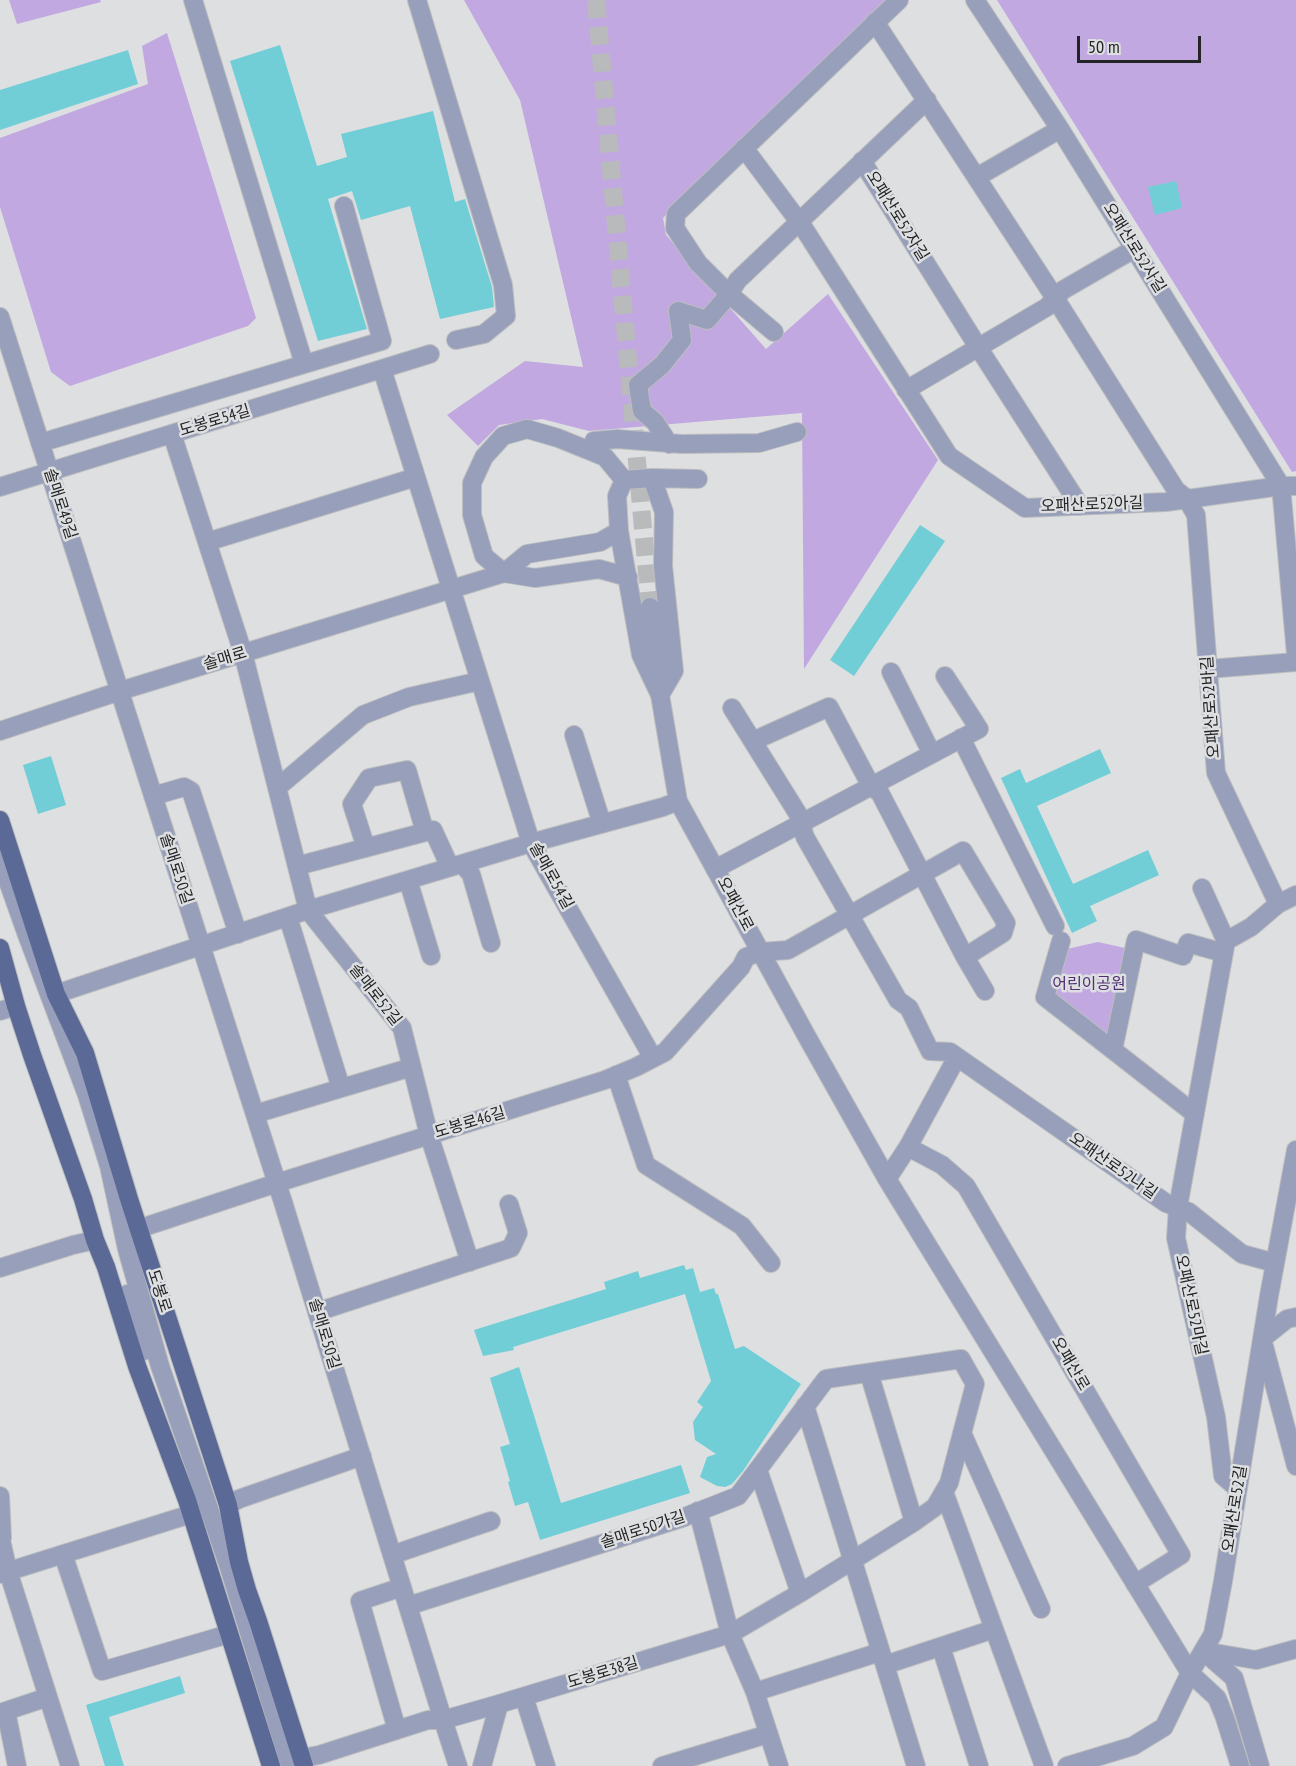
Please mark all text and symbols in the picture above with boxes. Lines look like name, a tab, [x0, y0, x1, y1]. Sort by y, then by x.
scale bar	[1080, 24, 1204, 62]
text: 50 m	[1088, 35, 1120, 58]
street label: 오패산로52자길	[862, 167, 932, 265]
street label: 오패산로52사길	[1099, 199, 1169, 297]
street label: 도봉로54길	[177, 401, 253, 441]
street label: 솔매로49길	[40, 466, 80, 542]
street label: 오패산로52아길	[1040, 494, 1144, 516]
street label: 솔매로	[201, 643, 249, 675]
street label: 오패산로52바길	[1198, 655, 1224, 759]
street label: 솔매로50길	[156, 831, 196, 907]
street label: 솔매로54길	[525, 839, 577, 913]
street label: 오패산로	[713, 873, 757, 935]
street label: 솔매로52길	[345, 960, 405, 1030]
park label: 어린이공원	[1052, 974, 1126, 994]
street label: 도봉로46길	[432, 1103, 508, 1143]
street label: 오패산로52나길	[1065, 1129, 1161, 1203]
street label: 오패산로52마길	[1171, 1253, 1211, 1357]
street label: 도봉로	[143, 1267, 175, 1315]
street label: 솔매로50길	[304, 1296, 344, 1372]
street label: 오패산로	[1047, 1334, 1093, 1394]
street label: 오패산로52길	[1219, 1464, 1251, 1554]
street label: 솔매로50가길	[598, 1507, 688, 1553]
street label: 도봉로38길	[565, 1653, 641, 1693]

